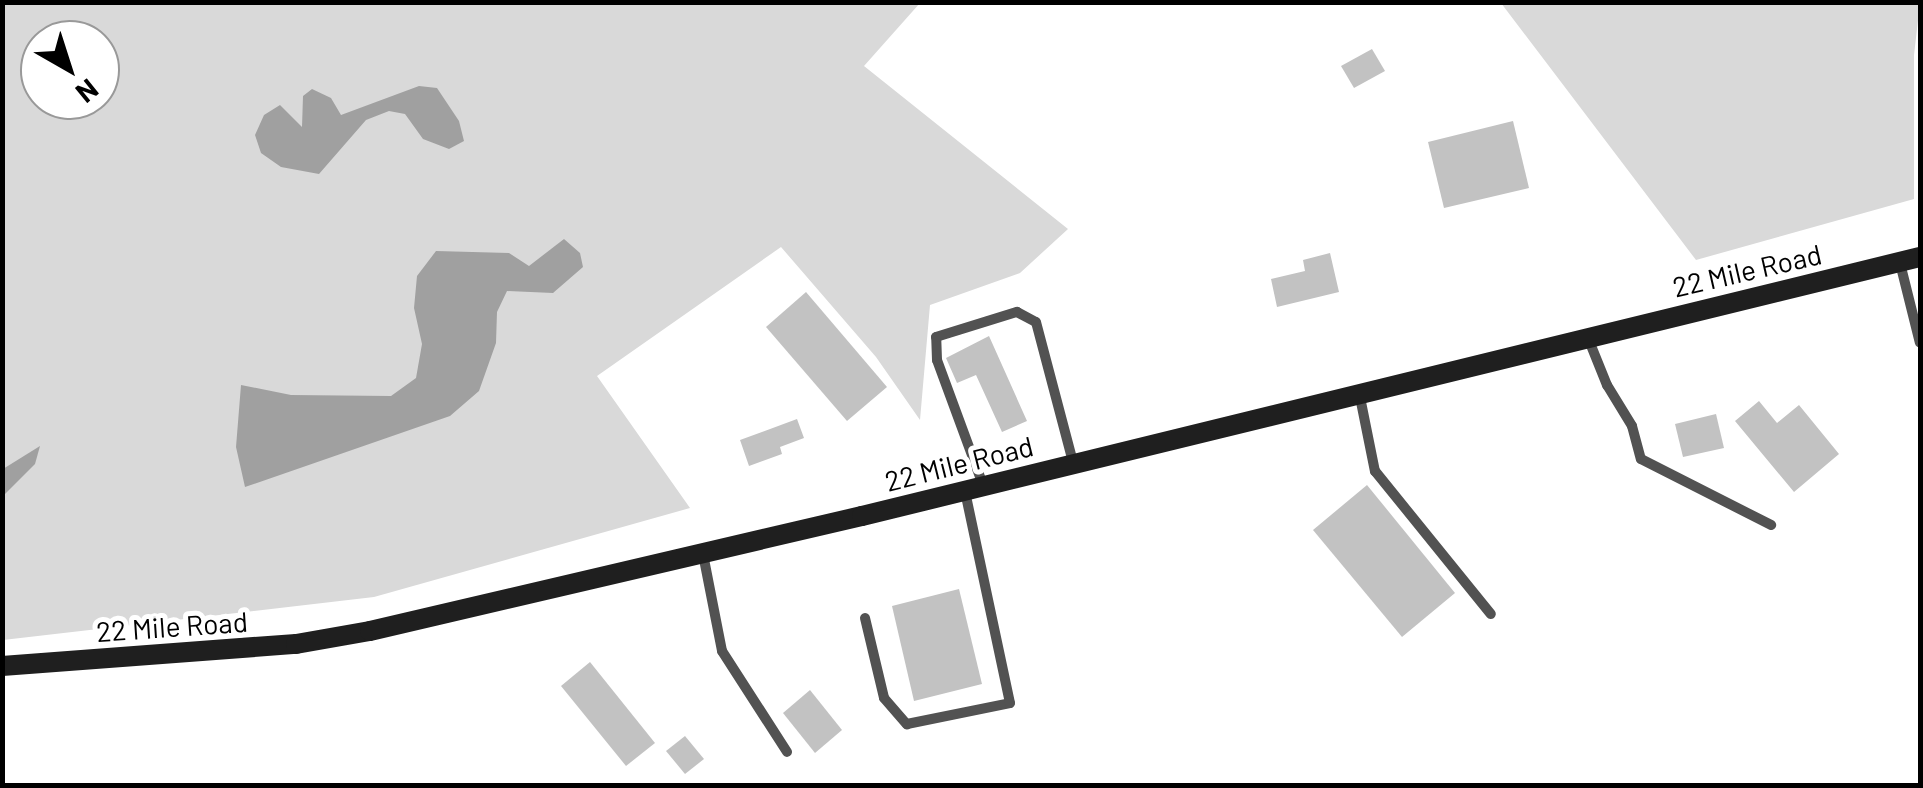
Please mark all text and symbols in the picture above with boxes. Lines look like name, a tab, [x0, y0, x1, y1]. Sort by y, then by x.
north arrow	[20, 20, 120, 120]
text: N	[70, 73, 106, 111]
street label: 22 Mile Road	[1669, 237, 1825, 303]
street label: 22 Mile Road	[881, 428, 1037, 498]
street label: 22 Mile Road	[95, 604, 249, 648]

